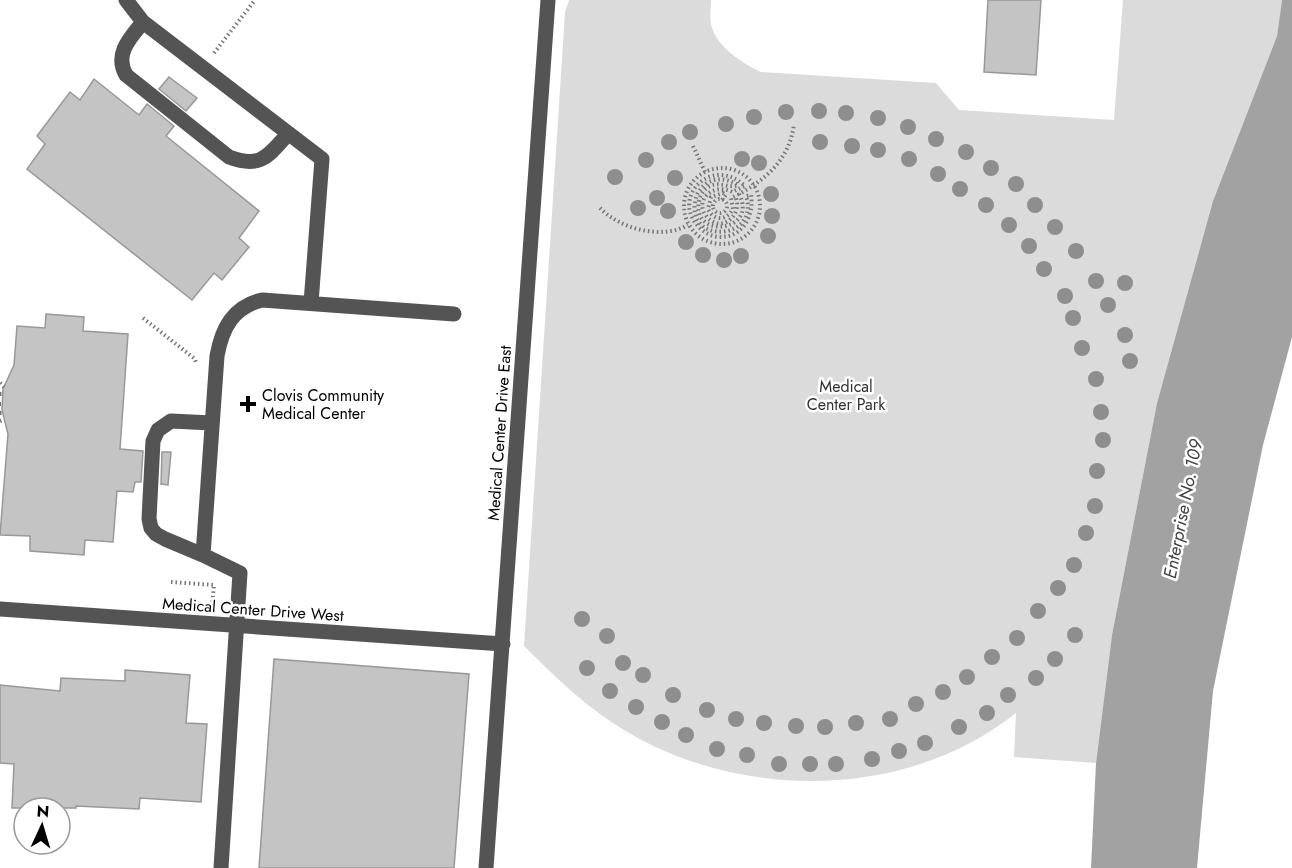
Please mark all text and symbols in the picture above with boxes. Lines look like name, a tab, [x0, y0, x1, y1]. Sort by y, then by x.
street label: Medical Center Drive East	[482, 345, 517, 521]
park label: Medical Center Park	[807, 375, 886, 416]
place label: Clovis Community Medical Center	[262, 384, 385, 425]
marker: Clovis Community Medical Center	[239, 395, 257, 413]
water label: Enterprise No. 109	[1157, 436, 1209, 581]
street label: Medical Center Drive West	[162, 592, 345, 627]
north arrow	[12, 796, 72, 856]
text: N	[36, 800, 50, 823]

